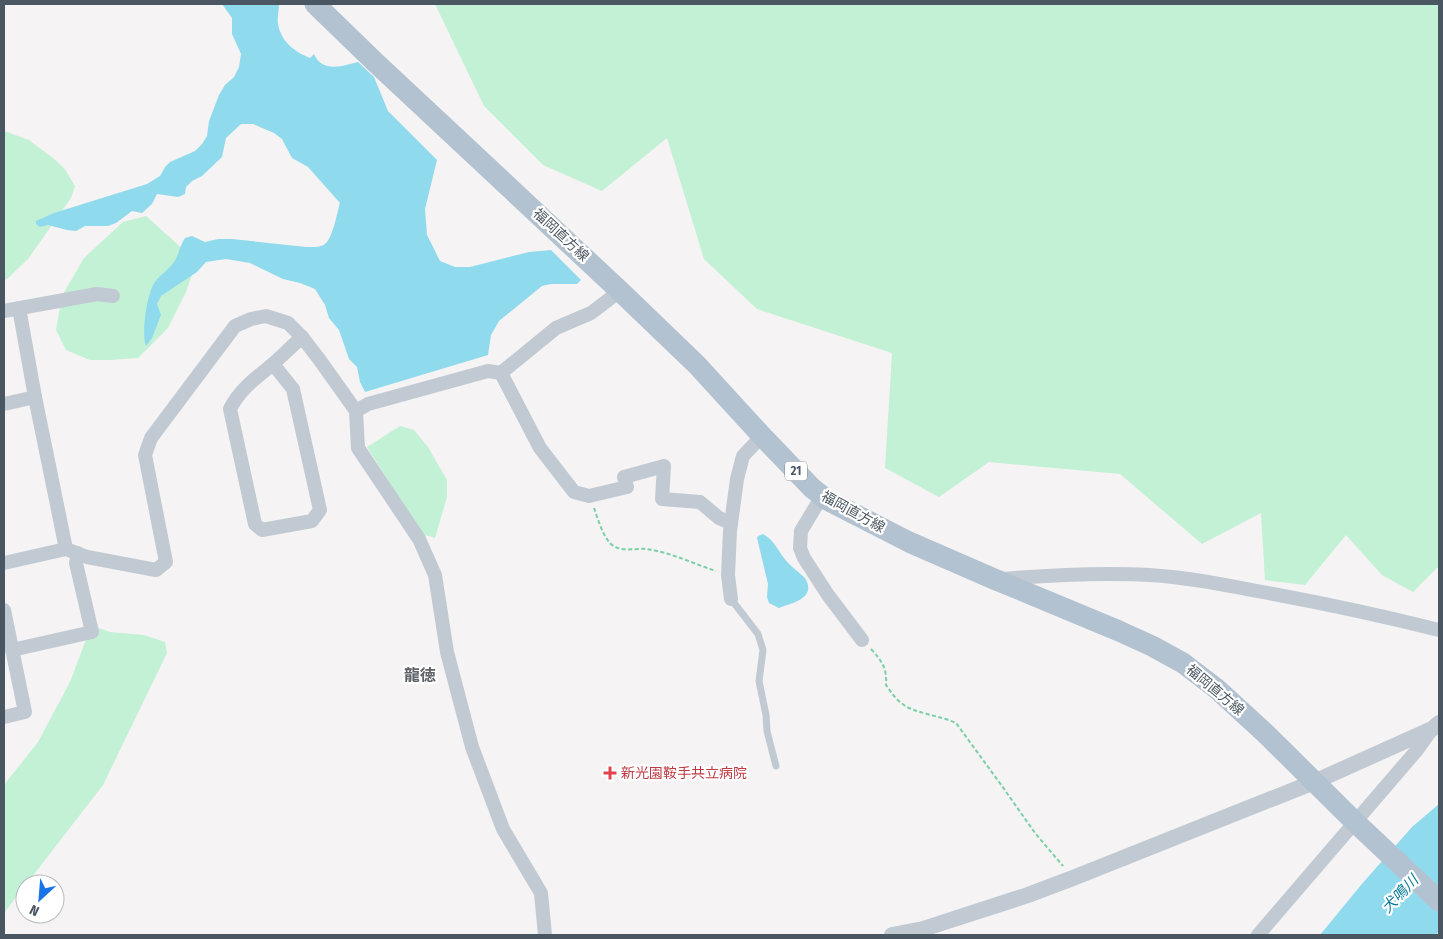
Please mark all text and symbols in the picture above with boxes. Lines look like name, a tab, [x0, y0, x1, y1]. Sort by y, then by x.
street label: 福岡直方線	[530, 205, 592, 265]
road number: 21	[785, 462, 807, 481]
street label: 福岡直方線	[818, 488, 888, 536]
street label: 福岡直方線	[1183, 661, 1247, 719]
district label: 龍徳	[404, 666, 436, 685]
place label: 新光園鞍手共立病院	[621, 765, 747, 782]
marker: 新光園鞍手共立病院	[603, 766, 617, 780]
water label: 犬鳴川	[1378, 870, 1423, 916]
north arrow	[15, 874, 65, 924]
text: N	[27, 901, 42, 920]

